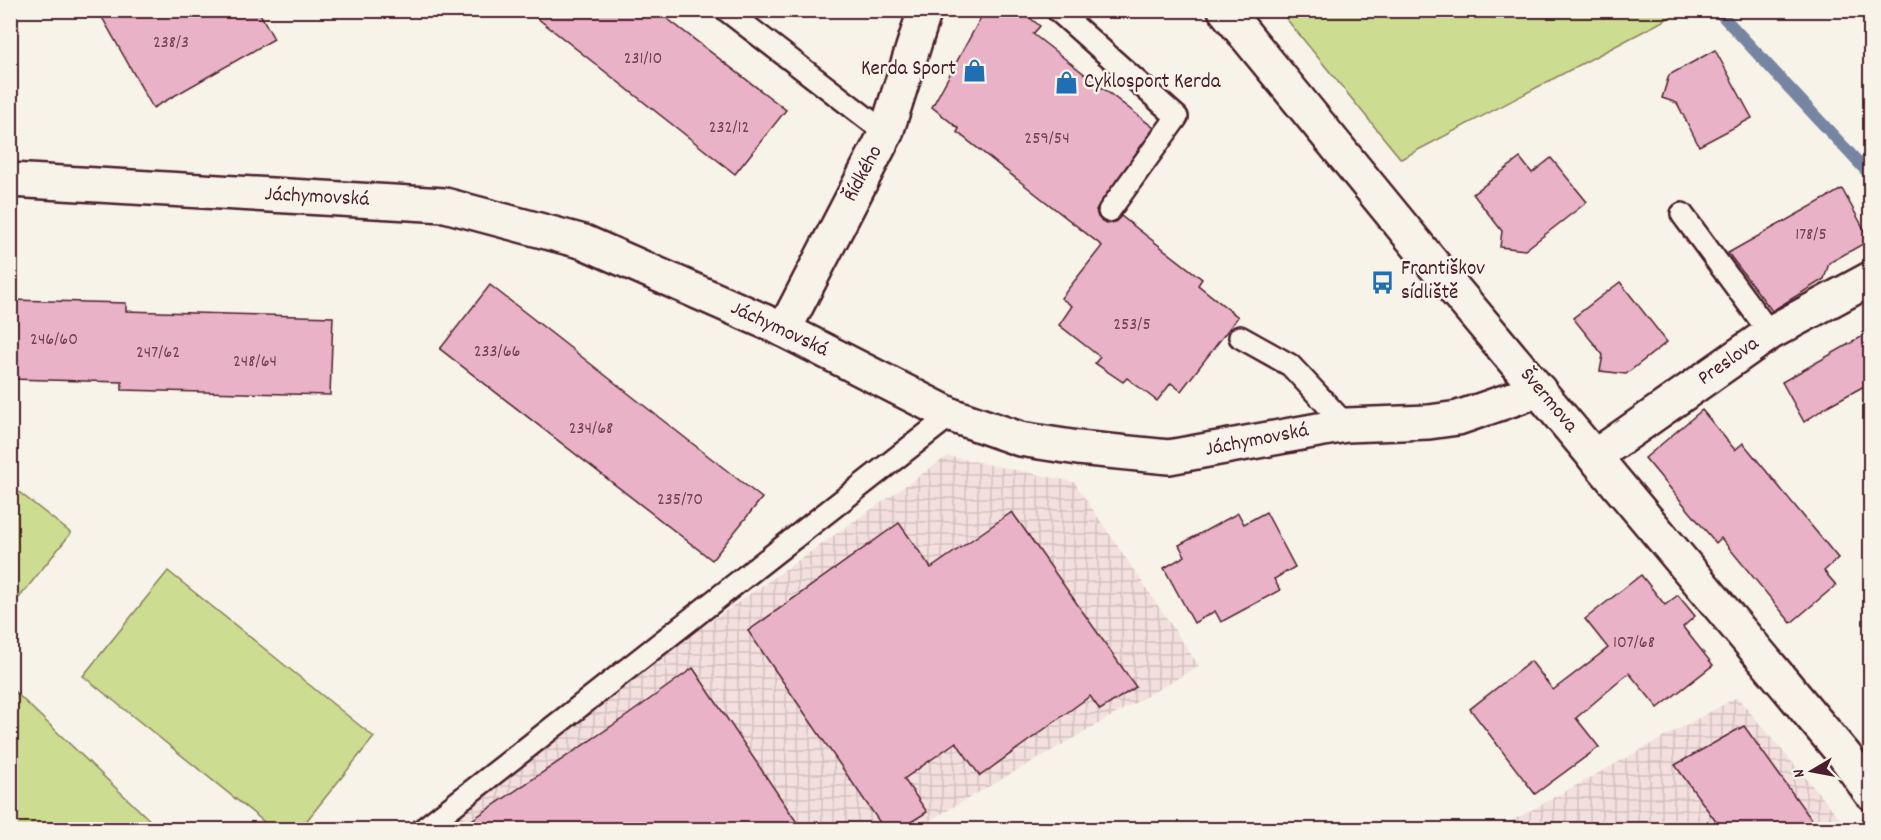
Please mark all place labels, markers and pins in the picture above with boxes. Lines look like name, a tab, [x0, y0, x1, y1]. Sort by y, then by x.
place label: Kerda Sport	[861, 55, 956, 85]
shop icon: Kerda Sport	[961, 57, 987, 83]
place label: Cyklosport Kerda	[1084, 68, 1222, 98]
shop icon: Cyklosport Kerda	[1053, 70, 1079, 96]
place label: Františkov sídliště	[1401, 255, 1485, 309]
bus stop icon: Františkov sídliště	[1370, 269, 1396, 295]

